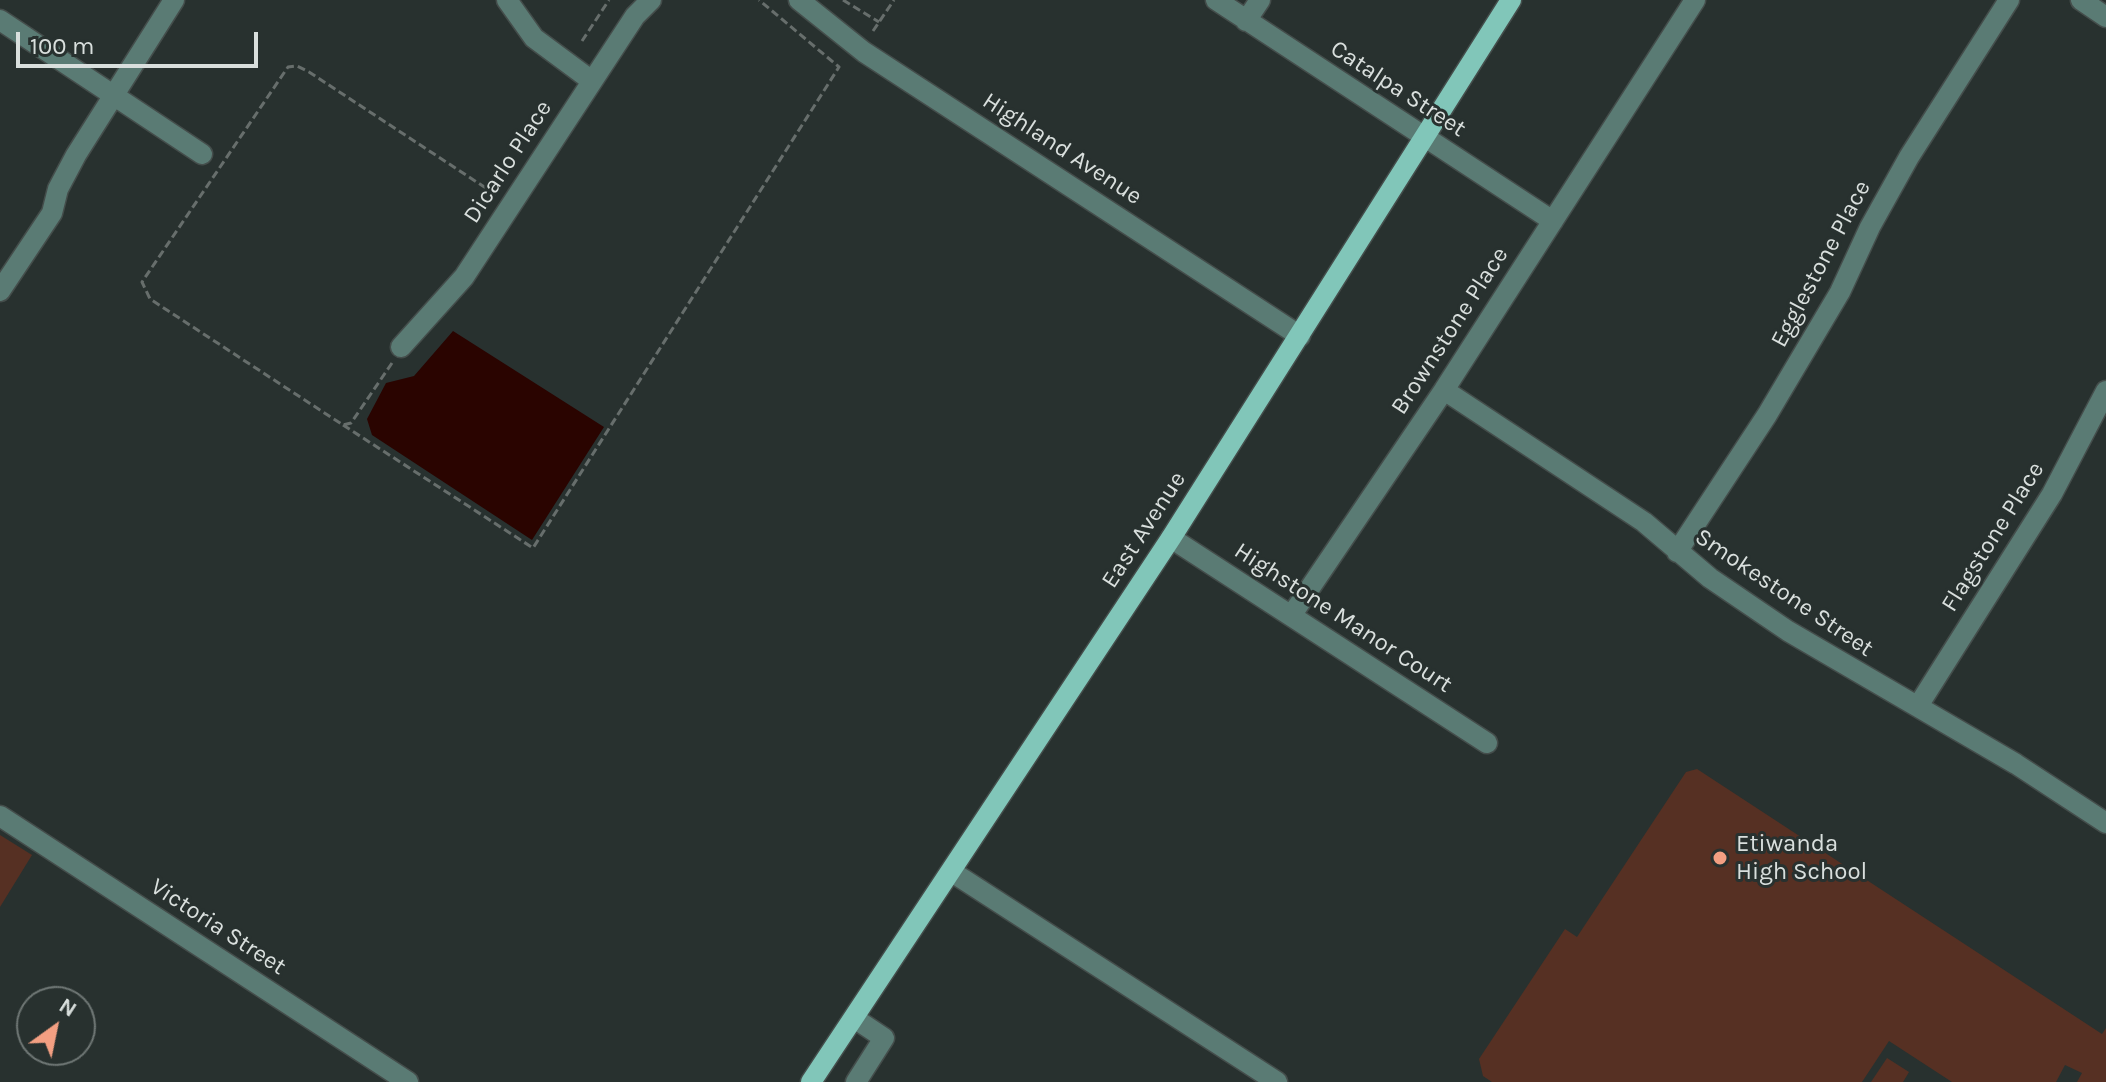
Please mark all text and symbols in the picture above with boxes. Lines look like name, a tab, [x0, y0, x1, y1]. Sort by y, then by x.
scale bar	[20, 16, 262, 66]
text: 100 m	[30, 32, 95, 60]
street label: Catalpa Street	[1325, 35, 1471, 143]
street label: Highland Avenue	[977, 87, 1147, 211]
street label: Dicarlo Place	[458, 95, 558, 229]
street label: Egglestone Place	[1765, 176, 1877, 352]
street label: Brownstone Place	[1385, 242, 1515, 420]
street label: Flagstone Place	[1935, 457, 2051, 617]
street label: East Avenue	[1096, 466, 1192, 594]
street label: Smokestone Street	[1689, 523, 1879, 663]
street label: Highstone Manor Court	[1229, 537, 1457, 699]
place label: Etiwanda High School	[1736, 830, 1867, 886]
marker: Etiwanda High School	[1711, 849, 1729, 867]
street label: Victoria Street	[145, 872, 291, 982]
north arrow	[16, 986, 96, 1066]
text: N	[54, 992, 82, 1023]

